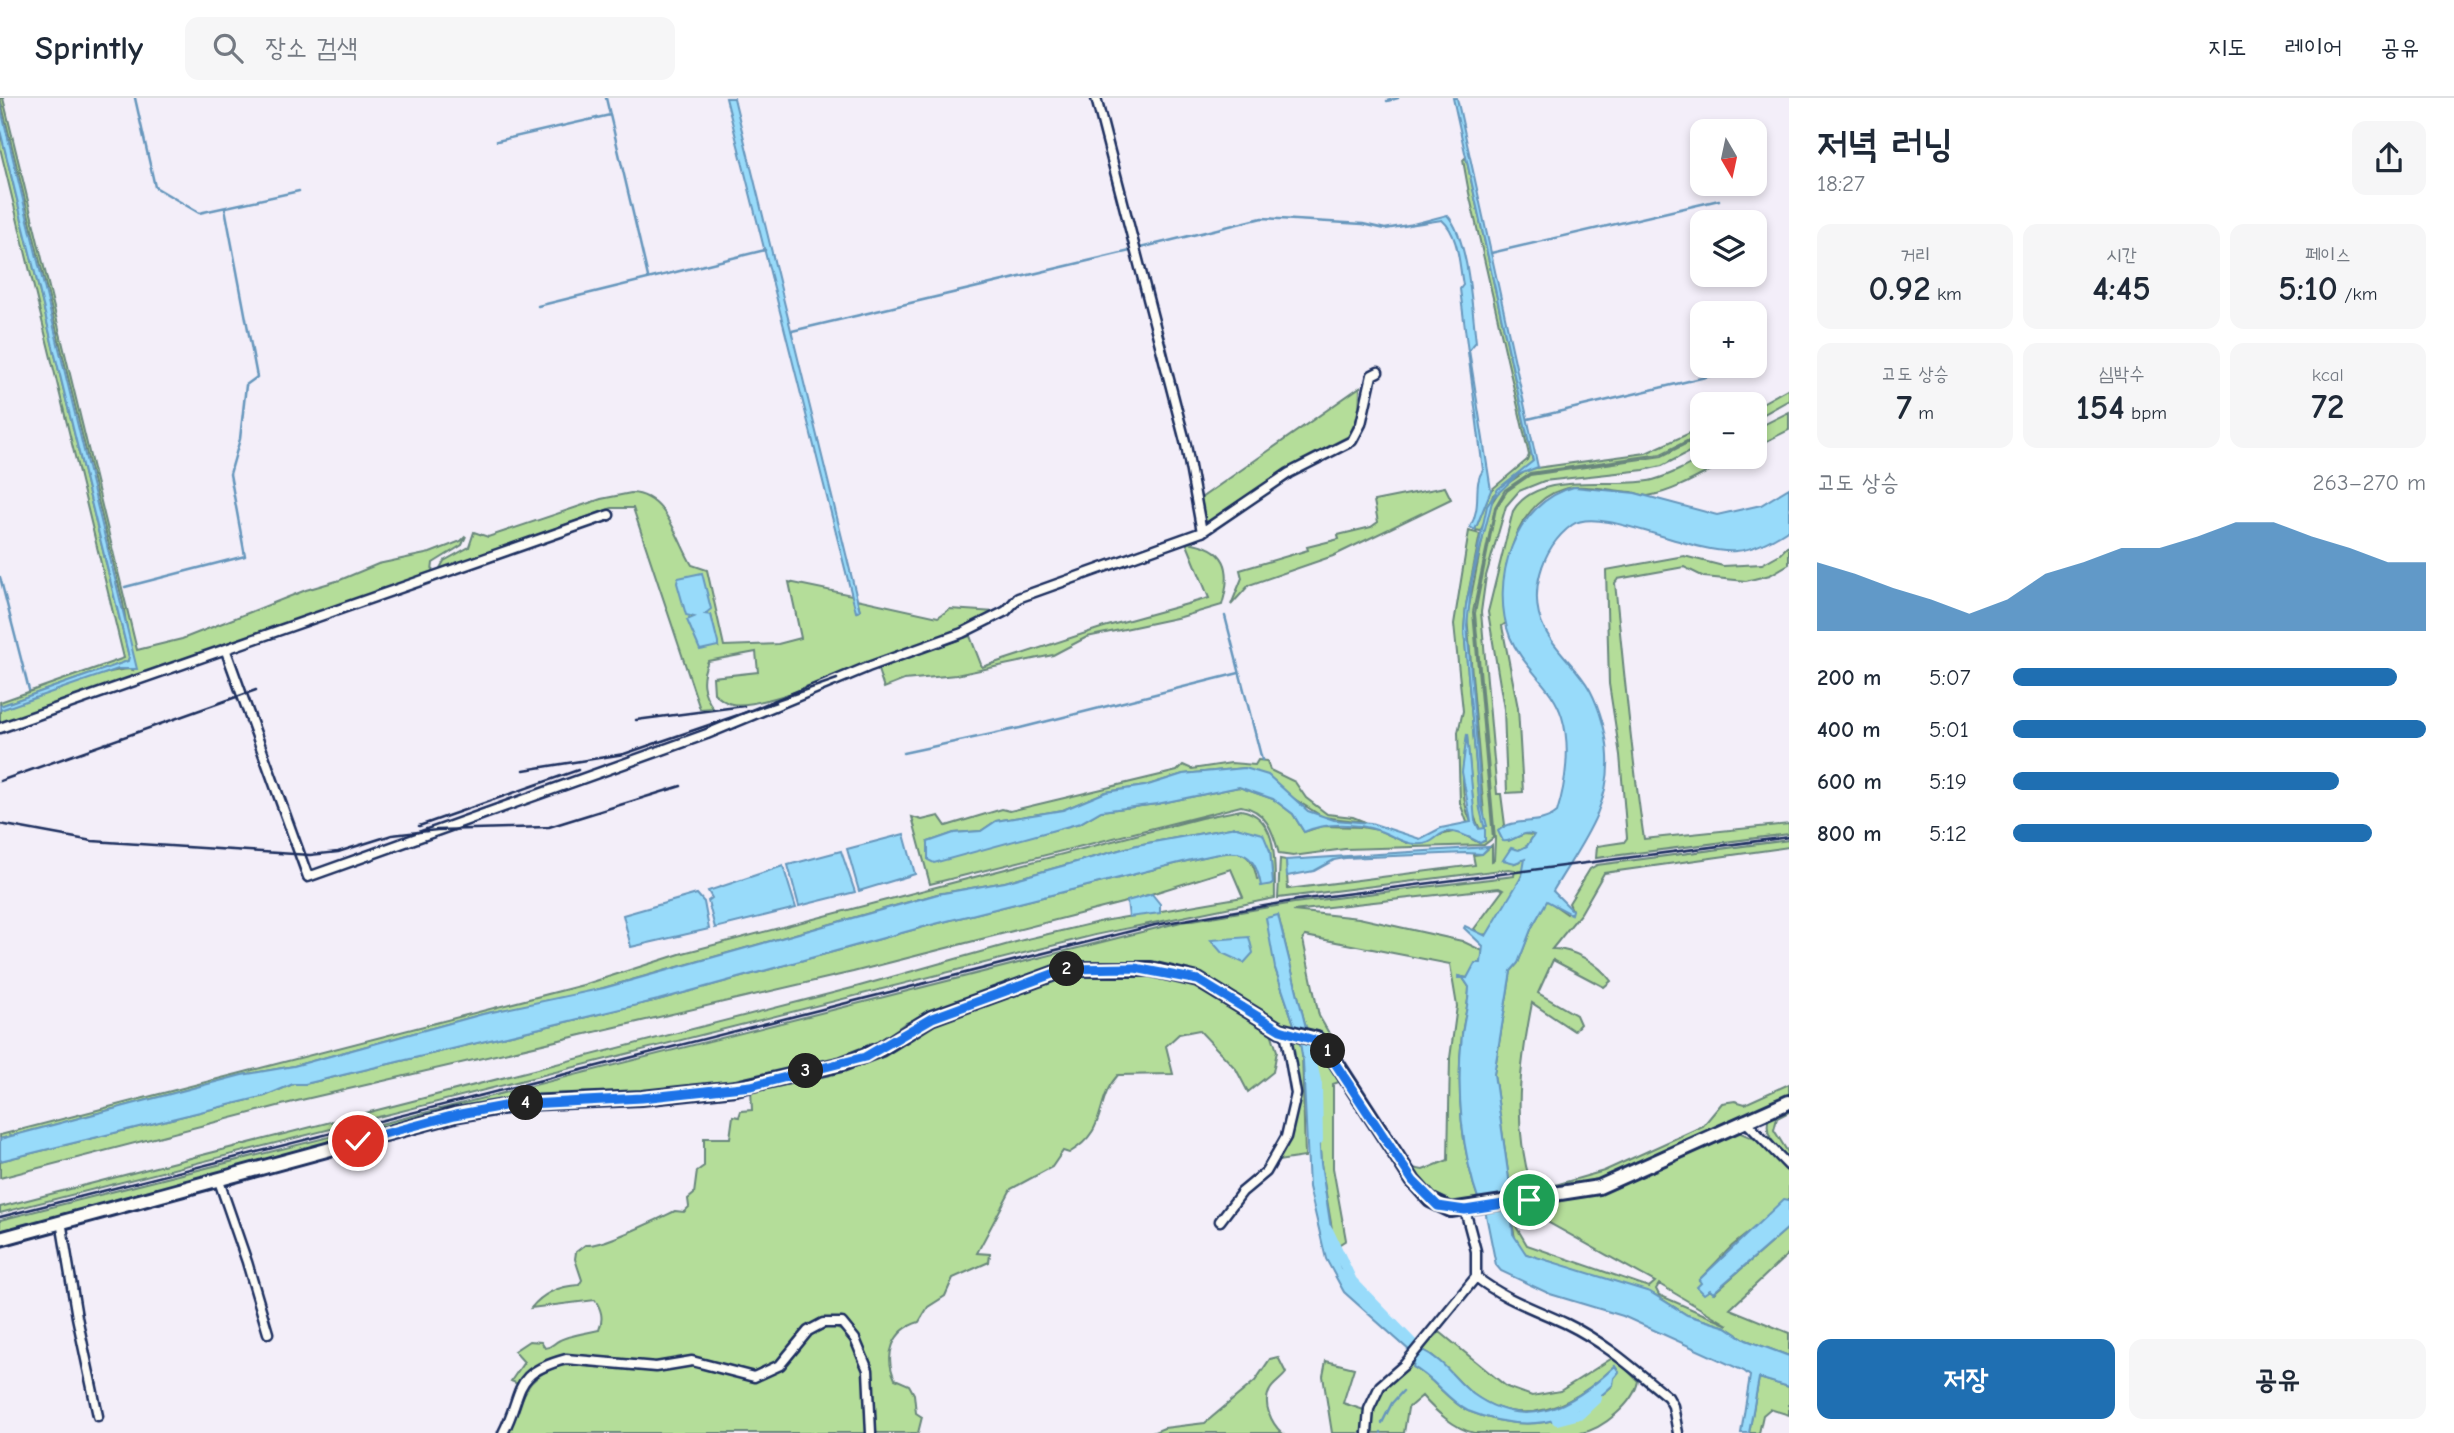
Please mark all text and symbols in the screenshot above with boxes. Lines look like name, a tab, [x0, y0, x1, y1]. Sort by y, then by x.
search box	[185, 17, 675, 80]
text: Sprintly	[35, 29, 143, 67]
icon: search	[209, 29, 247, 67]
text: 장소 검색	[265, 33, 358, 63]
text: 지도	[2208, 33, 2246, 61]
text: 레이어	[2284, 33, 2342, 61]
text: 공유	[2380, 33, 2419, 61]
north arrow	[1690, 119, 1768, 196]
map controls	[1690, 119, 1767, 469]
button: share	[2352, 121, 2426, 195]
text: 저녁 러닝	[1817, 122, 1953, 166]
text: 18:27	[1817, 170, 1865, 197]
button: layers	[1690, 210, 1767, 287]
text: 거리	[1900, 244, 1930, 266]
text: 시간	[2106, 244, 2137, 266]
text: 페이스	[2305, 244, 2351, 266]
text: 0.92	[1868, 268, 1931, 309]
text: 4:45	[2092, 268, 2151, 309]
text: 5:10	[2278, 268, 2338, 309]
text: km	[1931, 283, 1962, 305]
text: /km	[2338, 283, 2377, 305]
button: +	[1690, 301, 1767, 378]
text: 고도 상승	[1881, 363, 1949, 385]
text: 심박수	[2099, 363, 2144, 385]
text: kcal	[2312, 364, 2344, 386]
text: 72	[2311, 386, 2344, 427]
text: 7	[1896, 387, 1912, 428]
text: 154	[2076, 387, 2125, 428]
button: −	[1690, 392, 1767, 469]
text: m	[1912, 402, 1934, 424]
text: bpm	[2125, 402, 2167, 424]
text: 고도 상승	[1817, 469, 1899, 496]
text: 263–270 m	[2312, 469, 2426, 496]
text: 200 m	[1817, 664, 1881, 691]
text: 5:07	[1929, 664, 1971, 691]
text: 400 m	[1817, 716, 1881, 743]
text: 5:01	[1929, 716, 1969, 743]
text: 600 m	[1817, 768, 1882, 795]
text: 5:19	[1929, 768, 1967, 795]
text: 800 m	[1817, 820, 1882, 847]
text: 5:12	[1929, 820, 1967, 847]
pin: 2	[1050, 952, 1084, 986]
text: 2	[1062, 957, 1071, 979]
pin: 1	[1310, 1034, 1346, 1068]
text: 1	[1324, 1039, 1331, 1061]
pin: 3	[788, 1054, 824, 1088]
text: 3	[801, 1059, 810, 1081]
pin: 4	[508, 1086, 544, 1121]
text: 4	[521, 1091, 530, 1113]
pin	[328, 1111, 388, 1171]
icon: check	[339, 1122, 377, 1160]
pin	[1499, 1170, 1559, 1230]
icon: arrive	[1510, 1181, 1548, 1219]
button: 저장	[1817, 1339, 2115, 1419]
button: 공유	[2129, 1339, 2426, 1419]

